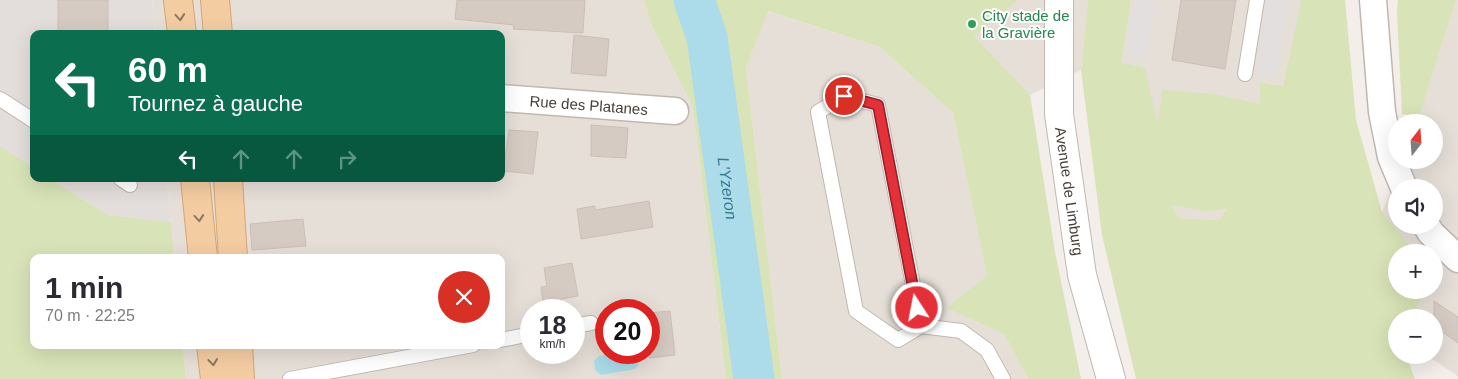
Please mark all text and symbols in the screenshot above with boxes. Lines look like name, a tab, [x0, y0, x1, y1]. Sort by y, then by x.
place label: City stade de la Gravière	[982, 7, 1070, 41]
one-way arrow	[174, 13, 185, 21]
marker: City stade de la Gravière	[966, 18, 978, 30]
icon: left	[45, 50, 110, 115]
text: 60 m	[128, 50, 208, 89]
pin	[823, 75, 865, 117]
icon: arrive	[830, 82, 858, 110]
text: Tournez à gauche	[128, 91, 303, 116]
street label: Rue des Platanes	[529, 92, 648, 117]
north arrow	[1388, 114, 1442, 169]
map controls	[1388, 114, 1443, 364]
street label: Avenue de Limburg	[1052, 126, 1088, 257]
icon: left	[174, 145, 202, 173]
icon: ahead	[227, 145, 255, 173]
icon: ahead	[280, 145, 308, 173]
icon: right	[333, 145, 361, 173]
water label: L'Yzeron	[715, 156, 741, 221]
button: sound	[1388, 179, 1443, 234]
one-way arrow	[193, 214, 204, 222]
button: +	[1388, 244, 1443, 299]
text: 1 min	[45, 271, 123, 304]
button: close	[438, 271, 490, 323]
position arrow	[890, 281, 942, 333]
speed limit sign: 20	[595, 299, 660, 364]
text: 70 m · 22:25	[45, 307, 135, 324]
button: −	[1388, 309, 1443, 364]
text: 18	[539, 311, 566, 339]
text: km/h	[539, 337, 566, 351]
one-way arrow	[207, 358, 218, 366]

